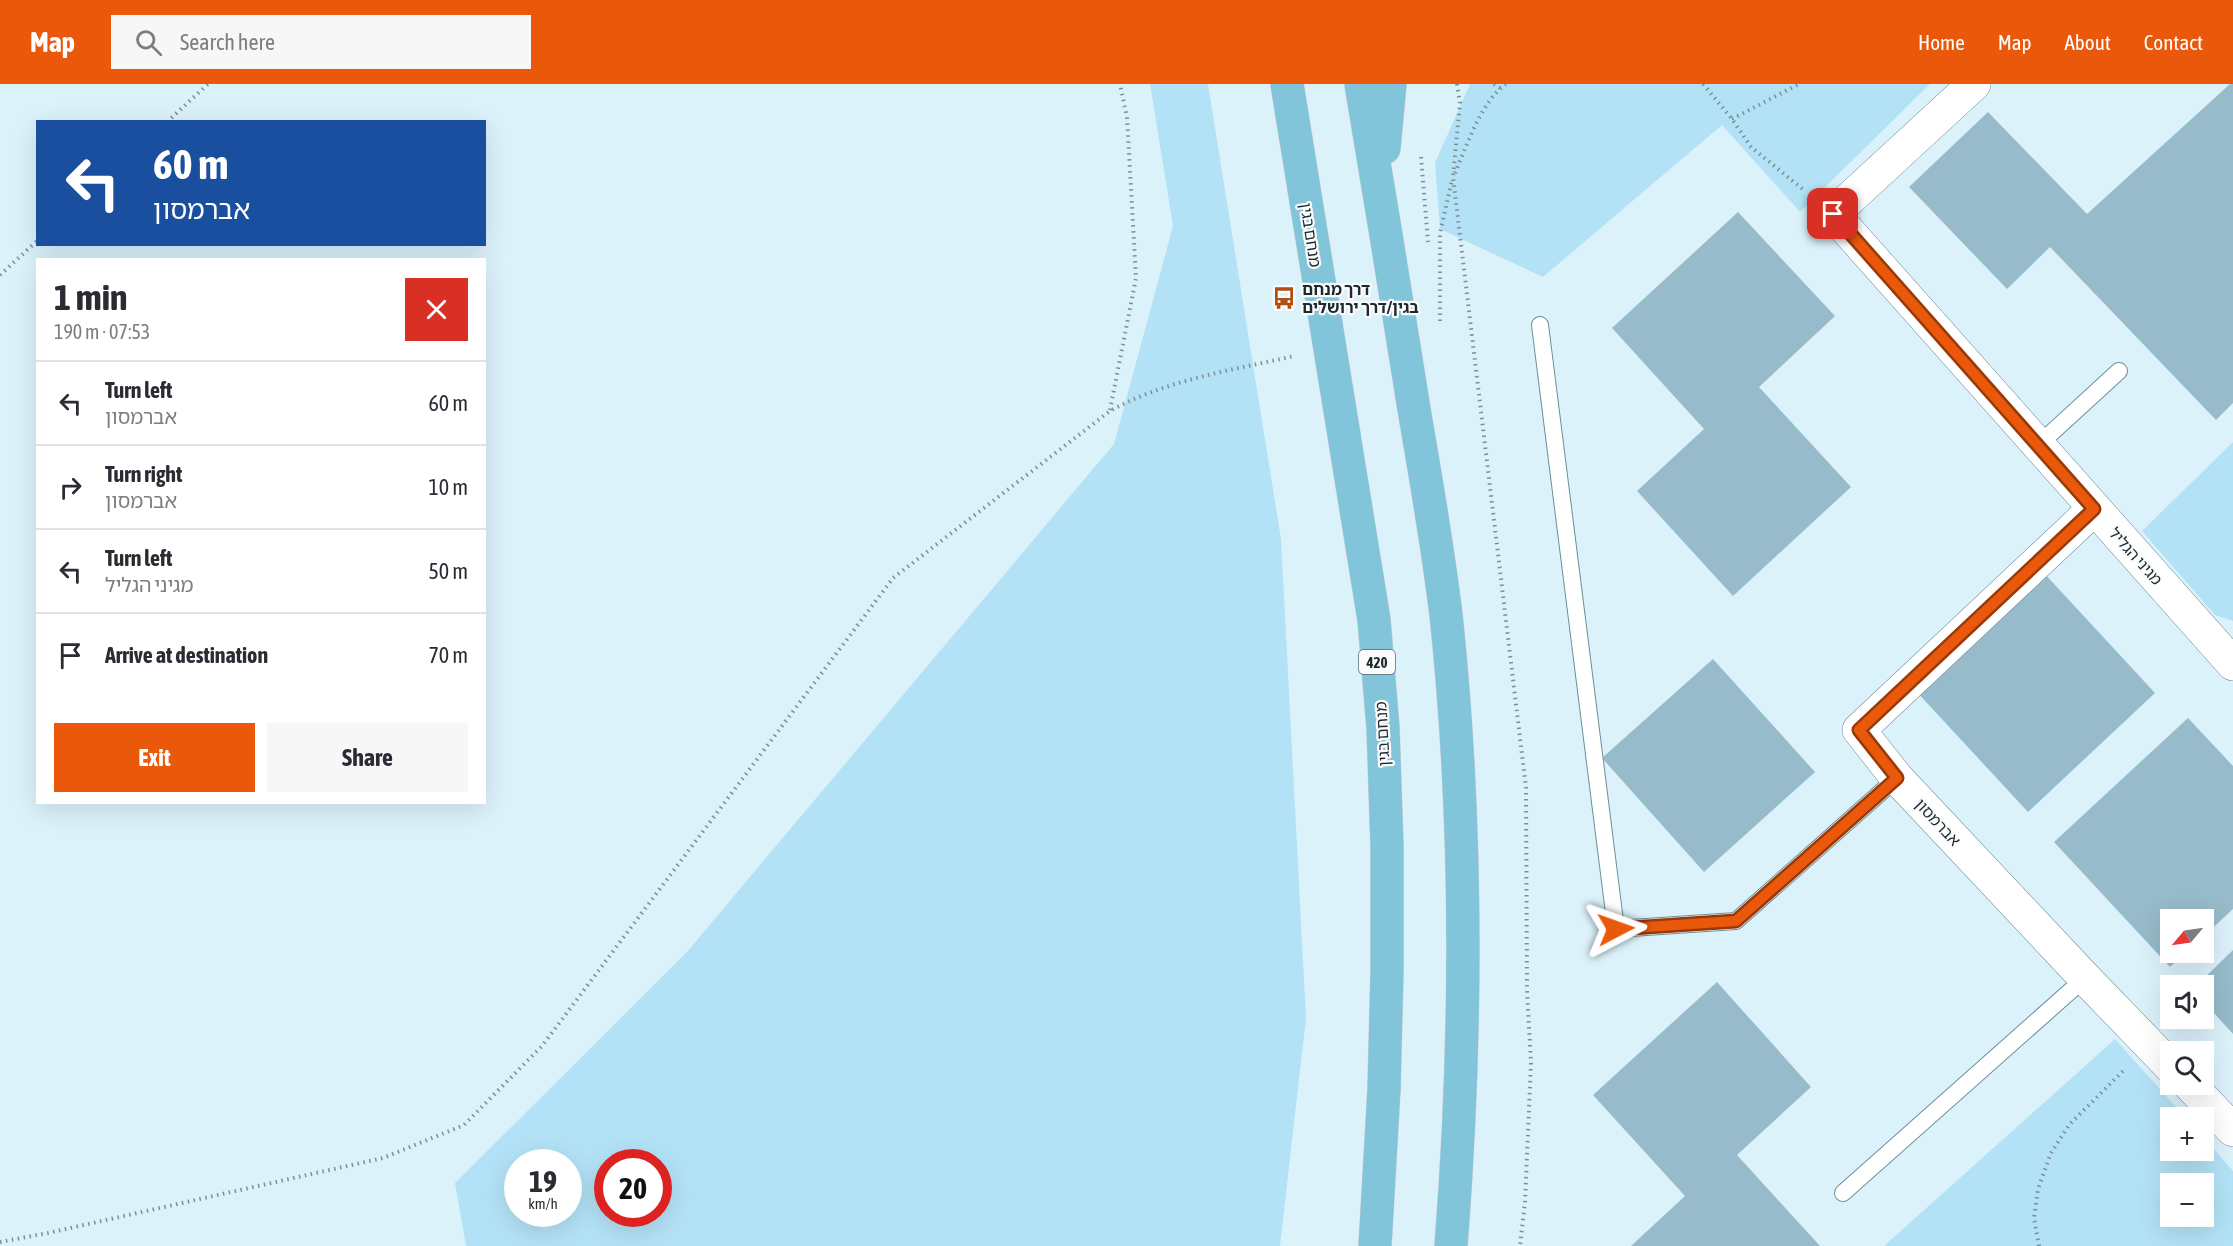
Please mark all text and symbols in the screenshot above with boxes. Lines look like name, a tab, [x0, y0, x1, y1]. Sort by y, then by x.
search box	[111, 15, 531, 69]
text: Map	[30, 26, 75, 58]
icon: search	[132, 26, 165, 59]
text: Search here	[180, 29, 275, 55]
text: Home	[1918, 30, 1965, 54]
text: Map	[1998, 30, 2032, 54]
text: About	[2065, 30, 2111, 54]
text: Contact	[2144, 30, 2203, 54]
text: 60 m	[153, 140, 228, 188]
icon: left	[54, 144, 132, 222]
pin	[1807, 188, 1858, 239]
text: אברמסון	[153, 194, 250, 225]
icon: arrive	[1816, 197, 1849, 230]
street label: מנחם בגין	[1297, 202, 1325, 268]
text: 1 min	[54, 276, 128, 318]
button: close	[405, 278, 468, 341]
place label: דרך מנחם בגין/דרך ירושלים	[1302, 280, 1419, 316]
bus stop icon: דרך מנחם בגין/דרך ירושלים	[1271, 285, 1297, 311]
text: 190 m · 07:53	[54, 320, 150, 343]
text: Turn left	[105, 377, 172, 403]
icon: left	[54, 387, 87, 420]
text: 60 m	[428, 390, 468, 416]
text: אברמסון	[105, 405, 177, 428]
text: Turn right	[105, 461, 182, 487]
icon: right	[54, 471, 87, 504]
text: 10 m	[428, 474, 468, 500]
text: אברמסון	[105, 489, 177, 512]
street label: מגיני הגליל	[2106, 524, 2166, 588]
text: Turn left	[105, 545, 172, 571]
icon: left	[54, 555, 87, 588]
text: 50 m	[428, 558, 468, 584]
text: מגיני הגליל	[105, 573, 193, 596]
icon: arrive	[54, 639, 87, 672]
text: Arrive at destination	[105, 642, 268, 668]
text: 70 m	[428, 642, 468, 668]
road number: 420	[1359, 650, 1395, 674]
street label: מנחם בגין	[1371, 701, 1393, 767]
button: Exit	[54, 723, 255, 792]
button: Share	[267, 723, 468, 792]
street label: אברמסון	[1912, 795, 1964, 849]
position arrow	[1584, 897, 1648, 961]
north arrow	[2160, 909, 2214, 963]
map controls	[2160, 909, 2214, 1227]
button: sound	[2160, 975, 2214, 1029]
button: search	[2160, 1041, 2214, 1095]
button: +	[2160, 1107, 2214, 1161]
speed limit sign: 20	[594, 1149, 672, 1227]
text: 19	[529, 1164, 557, 1198]
button: −	[2160, 1173, 2214, 1227]
text: km/h	[528, 1195, 558, 1212]

